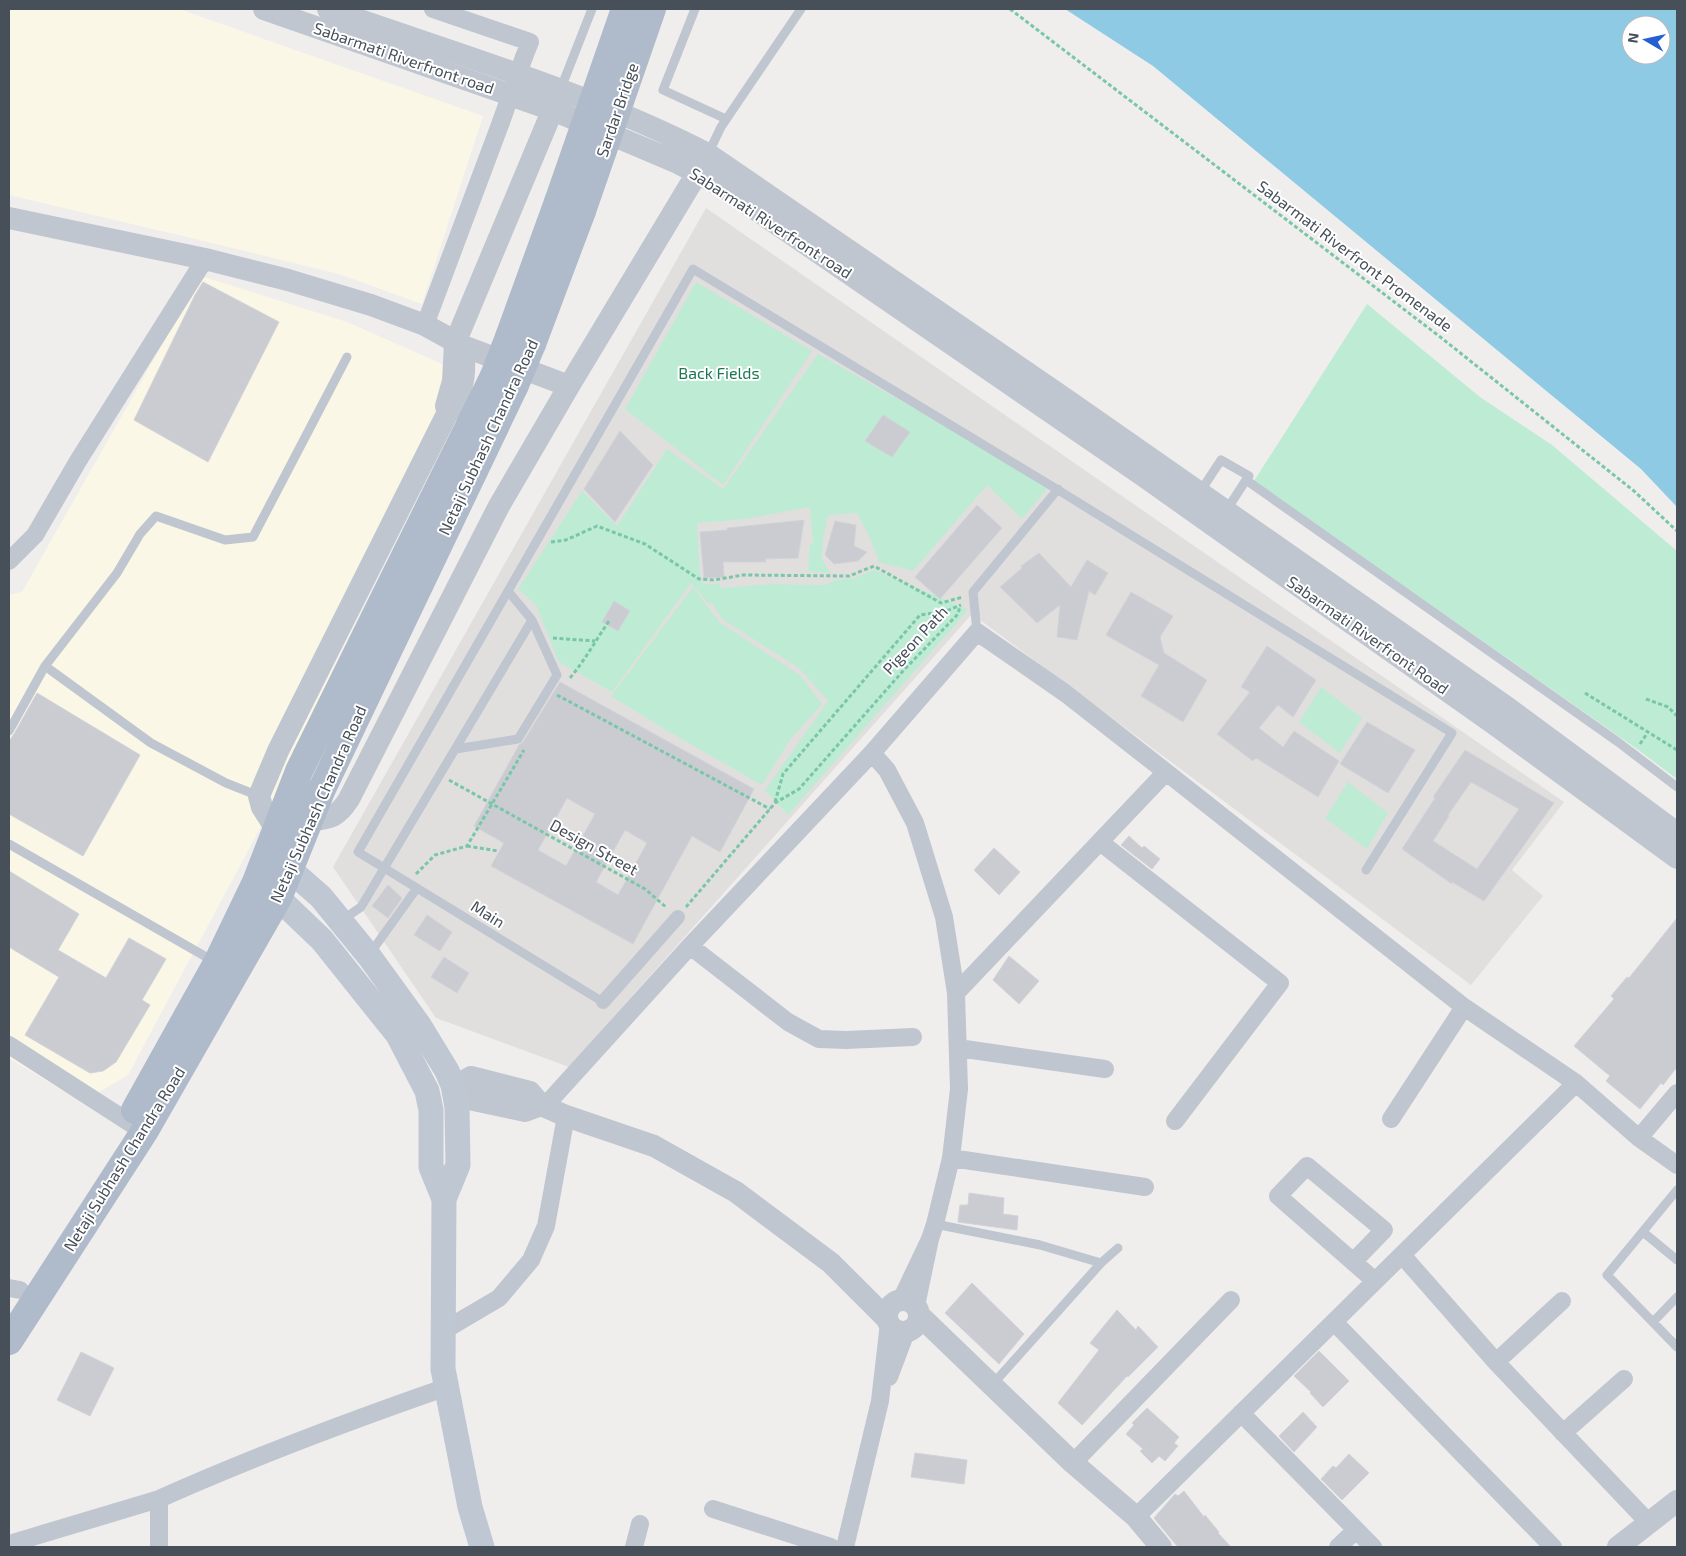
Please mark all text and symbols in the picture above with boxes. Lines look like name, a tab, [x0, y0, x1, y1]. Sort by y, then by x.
north arrow	[1621, 15, 1671, 65]
street label: Sabarmati Riverfront road	[312, 18, 497, 97]
text: N	[1623, 32, 1642, 44]
street label: Sardar Bridge	[592, 60, 642, 160]
street label: Sabarmati Riverfront road	[687, 163, 856, 282]
street label: Sabarmati Riverfront Promenade	[1254, 176, 1457, 335]
street label: Netaji Subhash Chandra Road	[434, 336, 542, 538]
park label: Back Fields	[678, 363, 760, 382]
street label: Sabarmati Riverfront Road	[1284, 571, 1453, 698]
street label: Pigeon Path	[878, 602, 951, 678]
street label: Netaji Subhash Chandra Road	[265, 702, 371, 906]
street label: Design Street	[547, 815, 642, 879]
street label: Main	[468, 896, 509, 931]
street label: Netaji Subhash Chandra Road	[59, 1063, 189, 1255]

